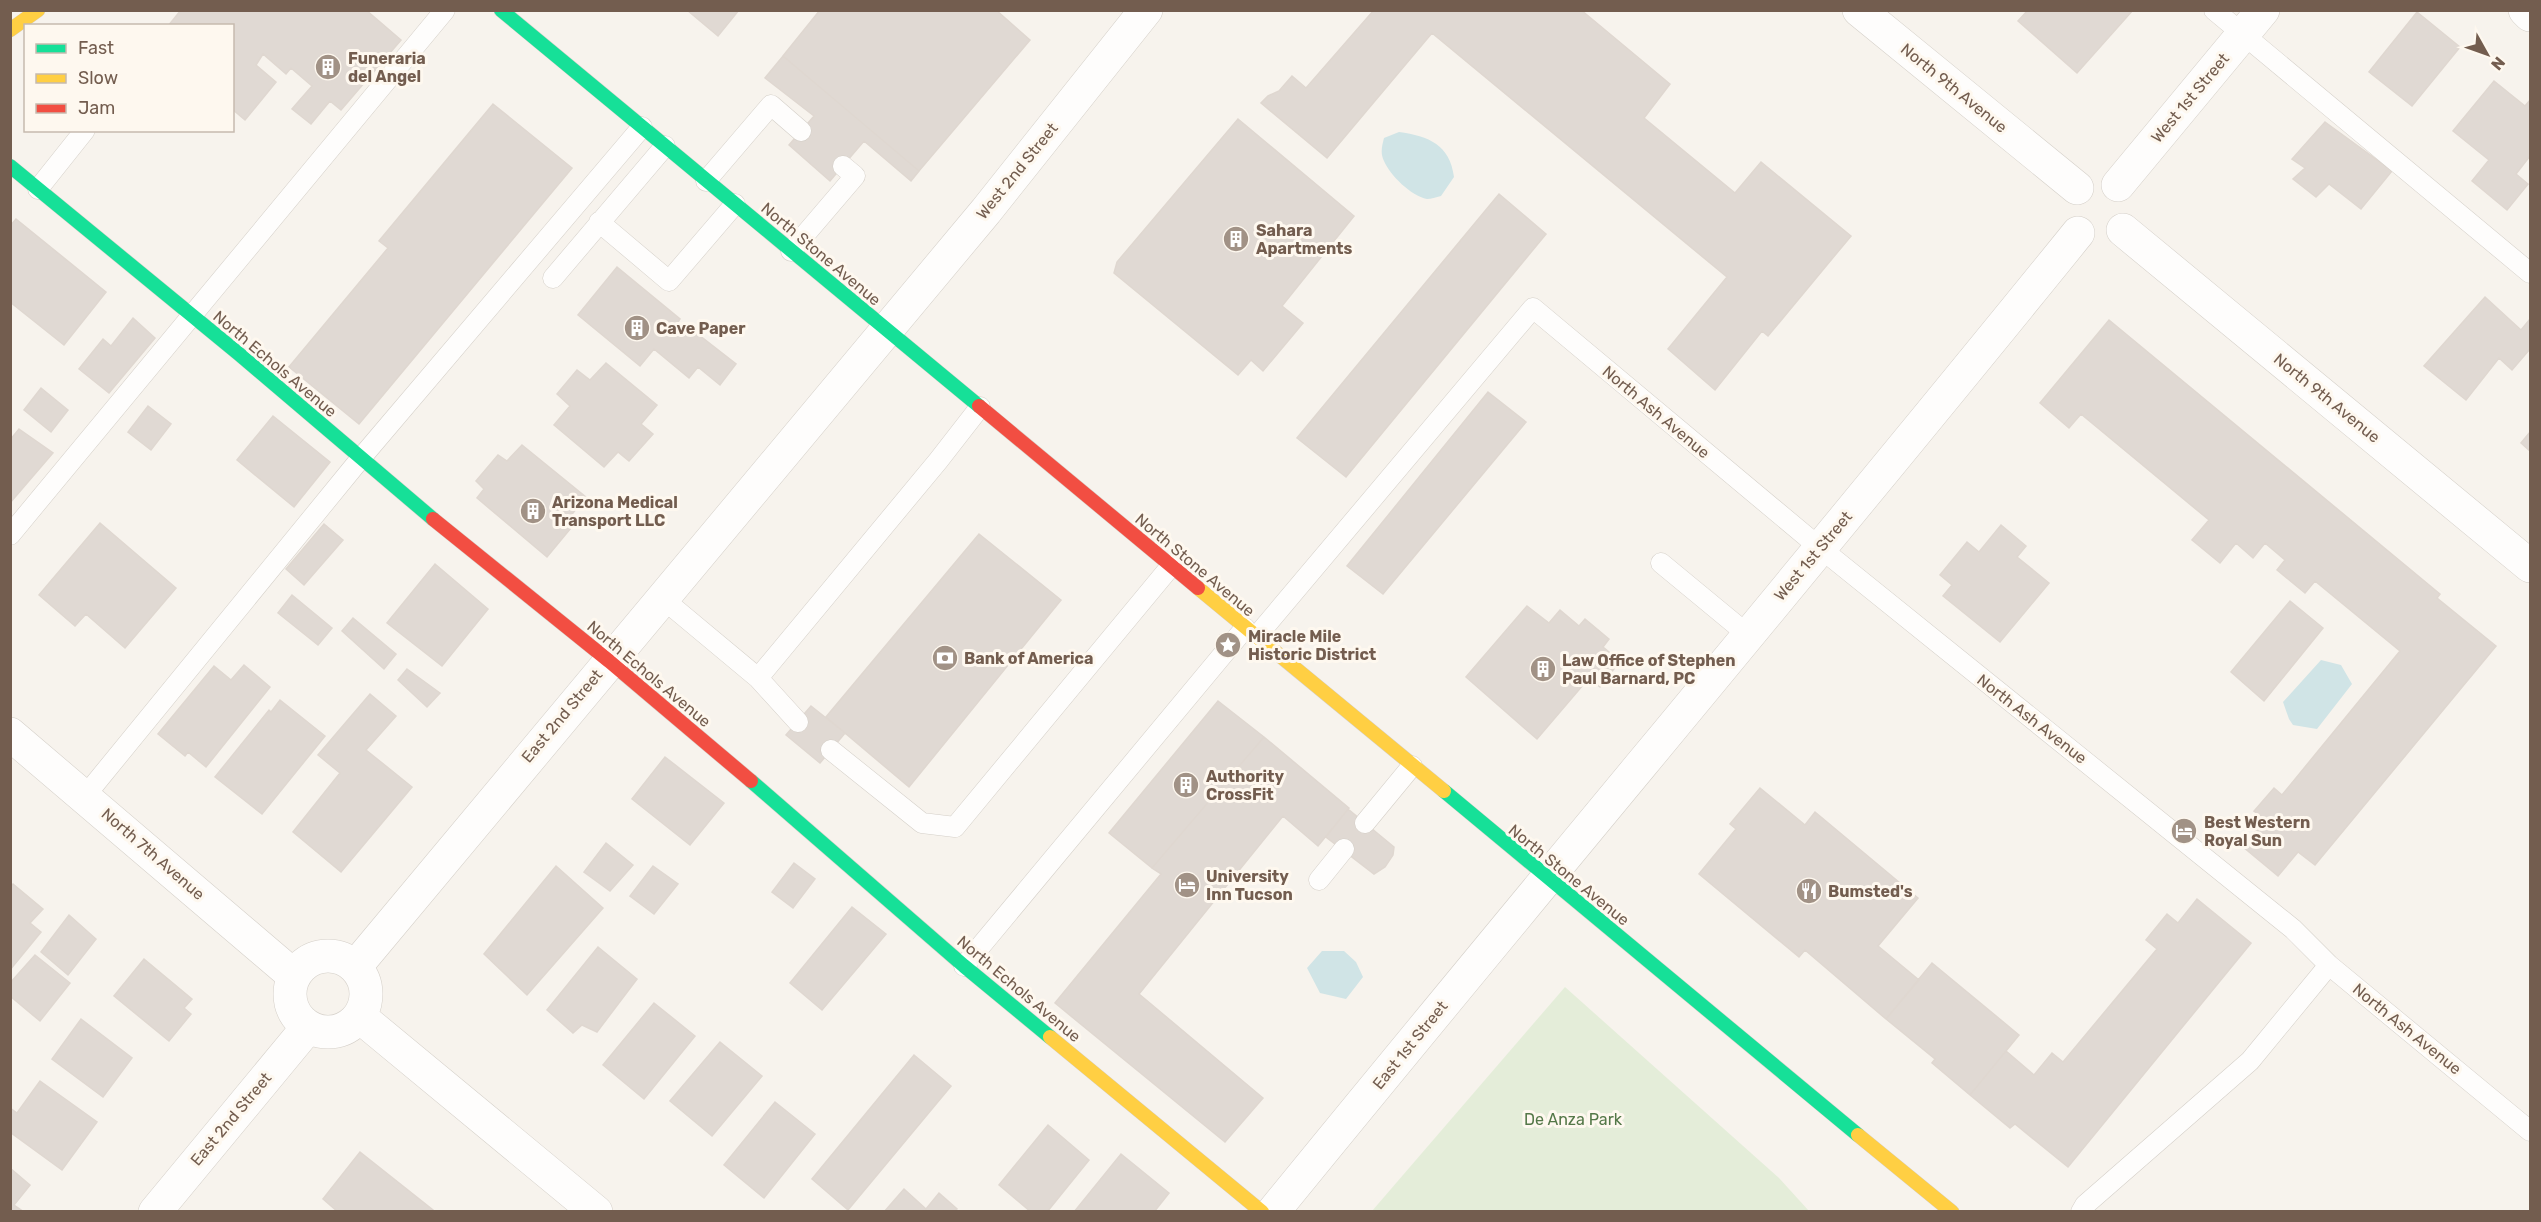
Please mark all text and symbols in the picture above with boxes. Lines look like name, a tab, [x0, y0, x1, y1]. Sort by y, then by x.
legend	[24, 24, 234, 132]
north arrow	[2457, 24, 2517, 84]
text: Fast	[78, 37, 114, 59]
street label: North 9th Avenue	[1897, 39, 2011, 137]
place label: Funeraria del Angel	[348, 49, 426, 86]
street label: West 1st Street	[2147, 49, 2233, 147]
building icon: Funeraria del Angel	[313, 52, 343, 82]
text: N	[2487, 53, 2509, 74]
text: Slow	[78, 67, 118, 89]
text: Jam	[78, 97, 115, 119]
street label: West 2nd Street	[972, 119, 1062, 223]
street label: North Stone Avenue	[757, 199, 885, 309]
place label: Sahara Apartments	[1256, 221, 1353, 258]
building icon: Sahara Apartments	[1221, 224, 1251, 254]
street label: North Echols Avenue	[209, 307, 341, 421]
building icon: Cave Paper	[622, 313, 652, 343]
place label: Cave Paper	[656, 319, 746, 338]
street label: North 9th Avenue	[2270, 349, 2384, 447]
street label: North Ash Avenue	[1599, 362, 1713, 462]
place label: Arizona Medical Transport LLC	[552, 493, 678, 530]
building icon: Arizona Medical Transport LLC	[518, 496, 548, 526]
street label: West 1st Street	[1770, 507, 1856, 605]
street label: North Stone Avenue	[1131, 510, 1259, 620]
street label: North Echols Avenue	[583, 617, 715, 731]
place label: Miracle Mile Historic District	[1248, 627, 1377, 664]
place icon: Miracle Mile Historic District	[1213, 630, 1243, 660]
bank icon: Bank of America	[930, 643, 960, 673]
place label: Bank of America	[964, 649, 1094, 668]
place label: Law Office of Stephen Paul Barnard, PC	[1562, 651, 1735, 688]
building icon: Law Office of Stephen Paul Barnard, PC	[1528, 654, 1558, 684]
street label: East 2nd Street	[518, 666, 606, 766]
street label: North Ash Avenue	[1973, 670, 2091, 768]
place label: Authority CrossFit	[1206, 767, 1285, 804]
building icon: Authority CrossFit	[1171, 770, 1201, 800]
street label: North 7th Avenue	[98, 804, 208, 904]
place label: Best Western Royal Sun	[2204, 813, 2310, 850]
hotel icon: Best Western Royal Sun	[2169, 816, 2199, 846]
street label: North Stone Avenue	[1505, 820, 1633, 930]
place label: University Inn Tucson	[1206, 867, 1293, 904]
hotel icon: University Inn Tucson	[1172, 870, 1202, 900]
restaurant icon: Bumsted's	[1794, 876, 1824, 906]
place label: Bumsted's	[1828, 882, 1913, 901]
street label: North Echols Avenue	[953, 932, 1085, 1046]
street label: North Ash Avenue	[2349, 979, 2465, 1079]
street label: East 1st Street	[1369, 997, 1451, 1093]
street label: East 2nd Street	[187, 1069, 275, 1169]
park label: De Anza Park	[1524, 1110, 1623, 1129]

